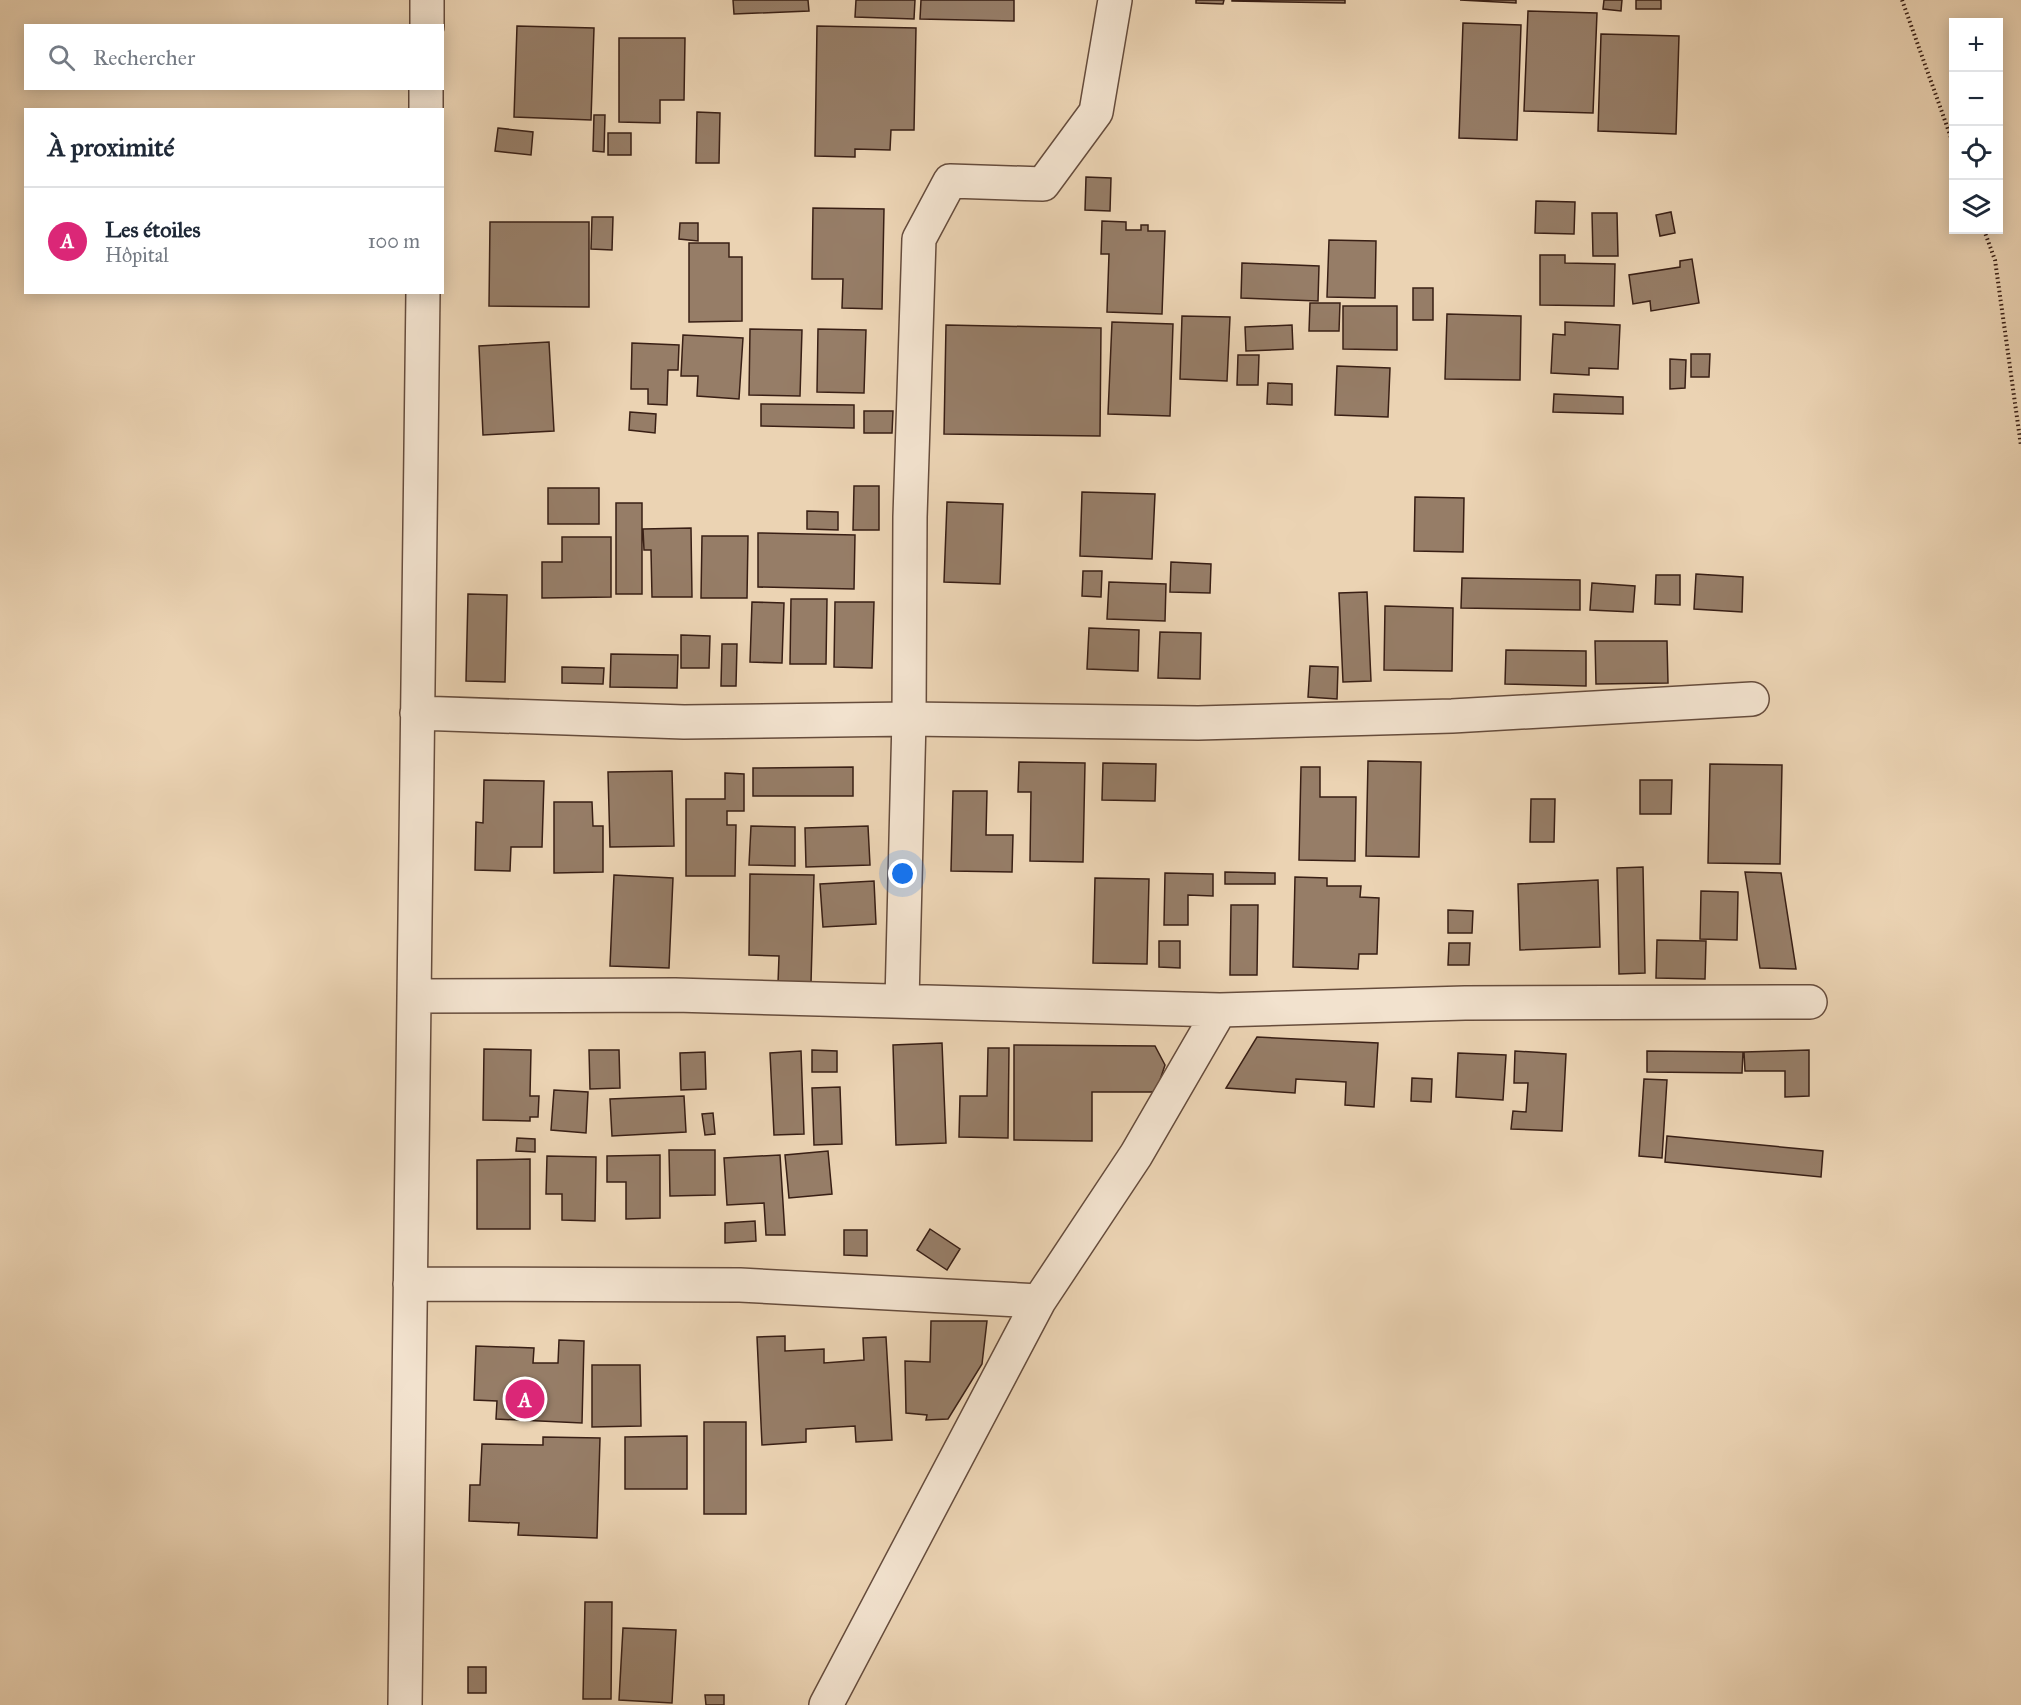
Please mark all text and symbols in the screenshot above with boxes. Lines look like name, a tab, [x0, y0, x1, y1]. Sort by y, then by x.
map controls	[1949, 18, 2003, 234]
button: +	[1949, 18, 2003, 72]
search box	[24, 24, 444, 90]
icon: search	[45, 41, 78, 74]
text: Rechercher	[93, 44, 195, 71]
button: −	[1949, 72, 2003, 126]
button: locate	[1949, 126, 2003, 180]
text: À proximité	[48, 131, 174, 163]
button: layers	[1949, 180, 2003, 234]
text: Les étoiles	[105, 216, 201, 243]
text: A	[61, 229, 74, 253]
text: 100 m	[368, 229, 420, 253]
text: Hôpital	[105, 243, 169, 267]
your location	[888, 859, 917, 888]
pin: A	[506, 1376, 544, 1422]

